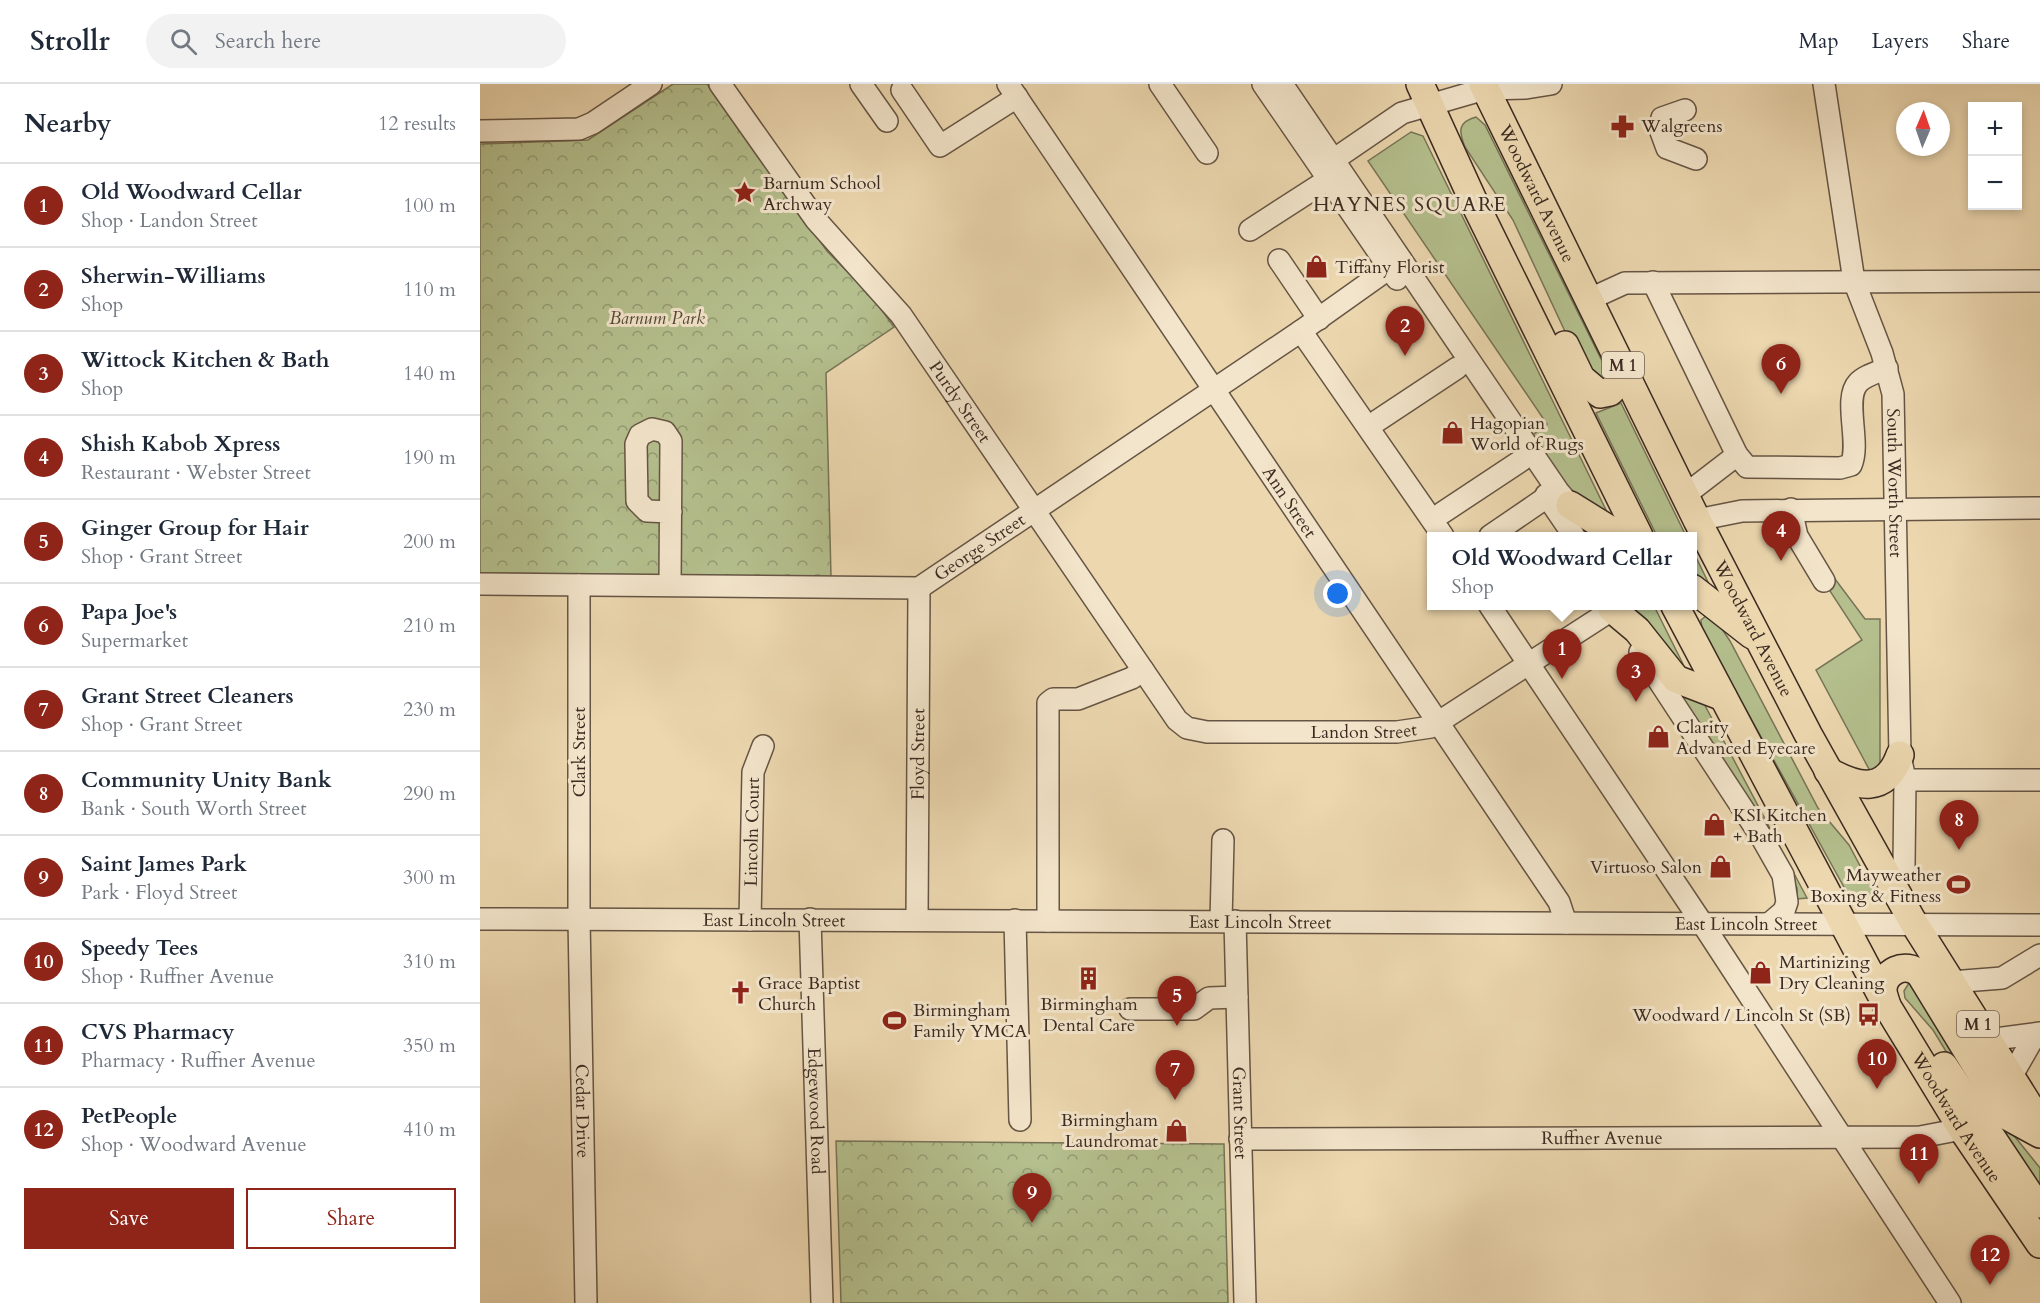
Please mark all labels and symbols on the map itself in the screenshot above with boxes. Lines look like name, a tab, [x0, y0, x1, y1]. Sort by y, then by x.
north arrow	[1896, 102, 1950, 156]
pharmacy icon: Walgreens	[1610, 113, 1636, 139]
place label: Walgreens	[1640, 114, 1723, 139]
street label: Woodward Avenue	[1491, 120, 1581, 267]
place label: Barnum School Archway	[763, 171, 881, 217]
place icon: Barnum School Archway	[732, 180, 758, 206]
district label: HAYNES SQUARE	[1313, 191, 1507, 218]
shop icon: Tiffany Florist	[1304, 254, 1330, 280]
place label: Tiffany Florist	[1335, 255, 1445, 280]
park label: Barnum Park	[609, 306, 705, 331]
pin: 2	[1386, 306, 1424, 356]
pin: 6	[1762, 344, 1800, 394]
road number: M 1	[1602, 352, 1644, 378]
street label: Purdy Street	[923, 356, 997, 448]
street label: South Worth Street	[1880, 408, 1908, 558]
place label: Hagopian World of Rugs	[1469, 411, 1584, 457]
shop icon: Hagopian World of Rugs	[1439, 420, 1465, 446]
street label: Ann Street	[1256, 462, 1322, 543]
street label: George Street	[929, 508, 1031, 587]
pin: 4	[1762, 512, 1800, 561]
street label: Woodward Avenue	[1707, 555, 1799, 701]
your location	[1323, 579, 1352, 608]
pin: 1	[1542, 630, 1582, 679]
pin: 3	[1616, 652, 1656, 702]
street label: Clark Street	[567, 706, 592, 797]
street label: Floyd Street	[906, 708, 931, 800]
place label: Clarity Advanced Eyecare	[1676, 715, 1816, 761]
street label: Landon Street	[1310, 717, 1419, 745]
shop icon: Clarity Advanced Eyecare	[1645, 724, 1671, 750]
street label: Lincoln Court	[739, 777, 766, 887]
pin: 8	[1940, 800, 1978, 850]
place label: KSI Kitchen + Bath	[1733, 803, 1828, 849]
shop icon: KSI Kitchen + Bath	[1702, 812, 1728, 838]
shop icon: Virtuoso Salon	[1707, 854, 1733, 880]
place label: Virtuoso Salon	[1590, 855, 1703, 880]
place label: Mayweather Boxing & Fitness	[1810, 863, 1941, 909]
sports icon: Mayweather Boxing & Fitness	[1946, 872, 1972, 898]
street label: East Lincoln Street	[703, 908, 846, 933]
street label: East Lincoln Street	[1189, 910, 1332, 935]
street label: East Lincoln Street	[1675, 912, 1818, 937]
place label: Martinizing Dry Cleaning	[1779, 950, 1885, 996]
shop icon: Martinizing Dry Cleaning	[1748, 959, 1774, 985]
building icon: Birmingham Dental Care	[1076, 965, 1102, 991]
place label: Grace Baptist Church	[758, 971, 860, 1017]
pin: 5	[1158, 976, 1196, 1026]
church icon: Grace Baptist Church	[727, 980, 753, 1006]
place label: Birmingham Dental Care	[1040, 992, 1138, 1038]
place label: Birmingham Family YMCA	[913, 998, 1027, 1044]
bus stop icon: Woodward / Lincoln St (SB)	[1856, 1002, 1882, 1028]
place label: Woodward / Lincoln St (SB)	[1631, 1003, 1851, 1028]
sports icon: Birmingham Family YMCA	[882, 1007, 908, 1033]
road number: M 1	[1957, 1011, 1999, 1037]
pin: 10	[1858, 1040, 1896, 1089]
street label: Edgewood Road	[801, 1047, 830, 1175]
street label: Woodward Avenue	[1905, 1047, 2007, 1188]
pin: 7	[1156, 1050, 1194, 1100]
street label: Cedar Drive	[569, 1064, 595, 1158]
street label: Grant Street	[1226, 1066, 1253, 1160]
place label: Birmingham Laundromat	[1061, 1108, 1159, 1154]
shop icon: Birmingham Laundromat	[1163, 1117, 1189, 1143]
street label: Ruffner Avenue	[1541, 1126, 1663, 1151]
pin: 11	[1900, 1134, 1938, 1184]
pin: 9	[1012, 1174, 1052, 1223]
pin: 12	[1970, 1236, 2010, 1285]

